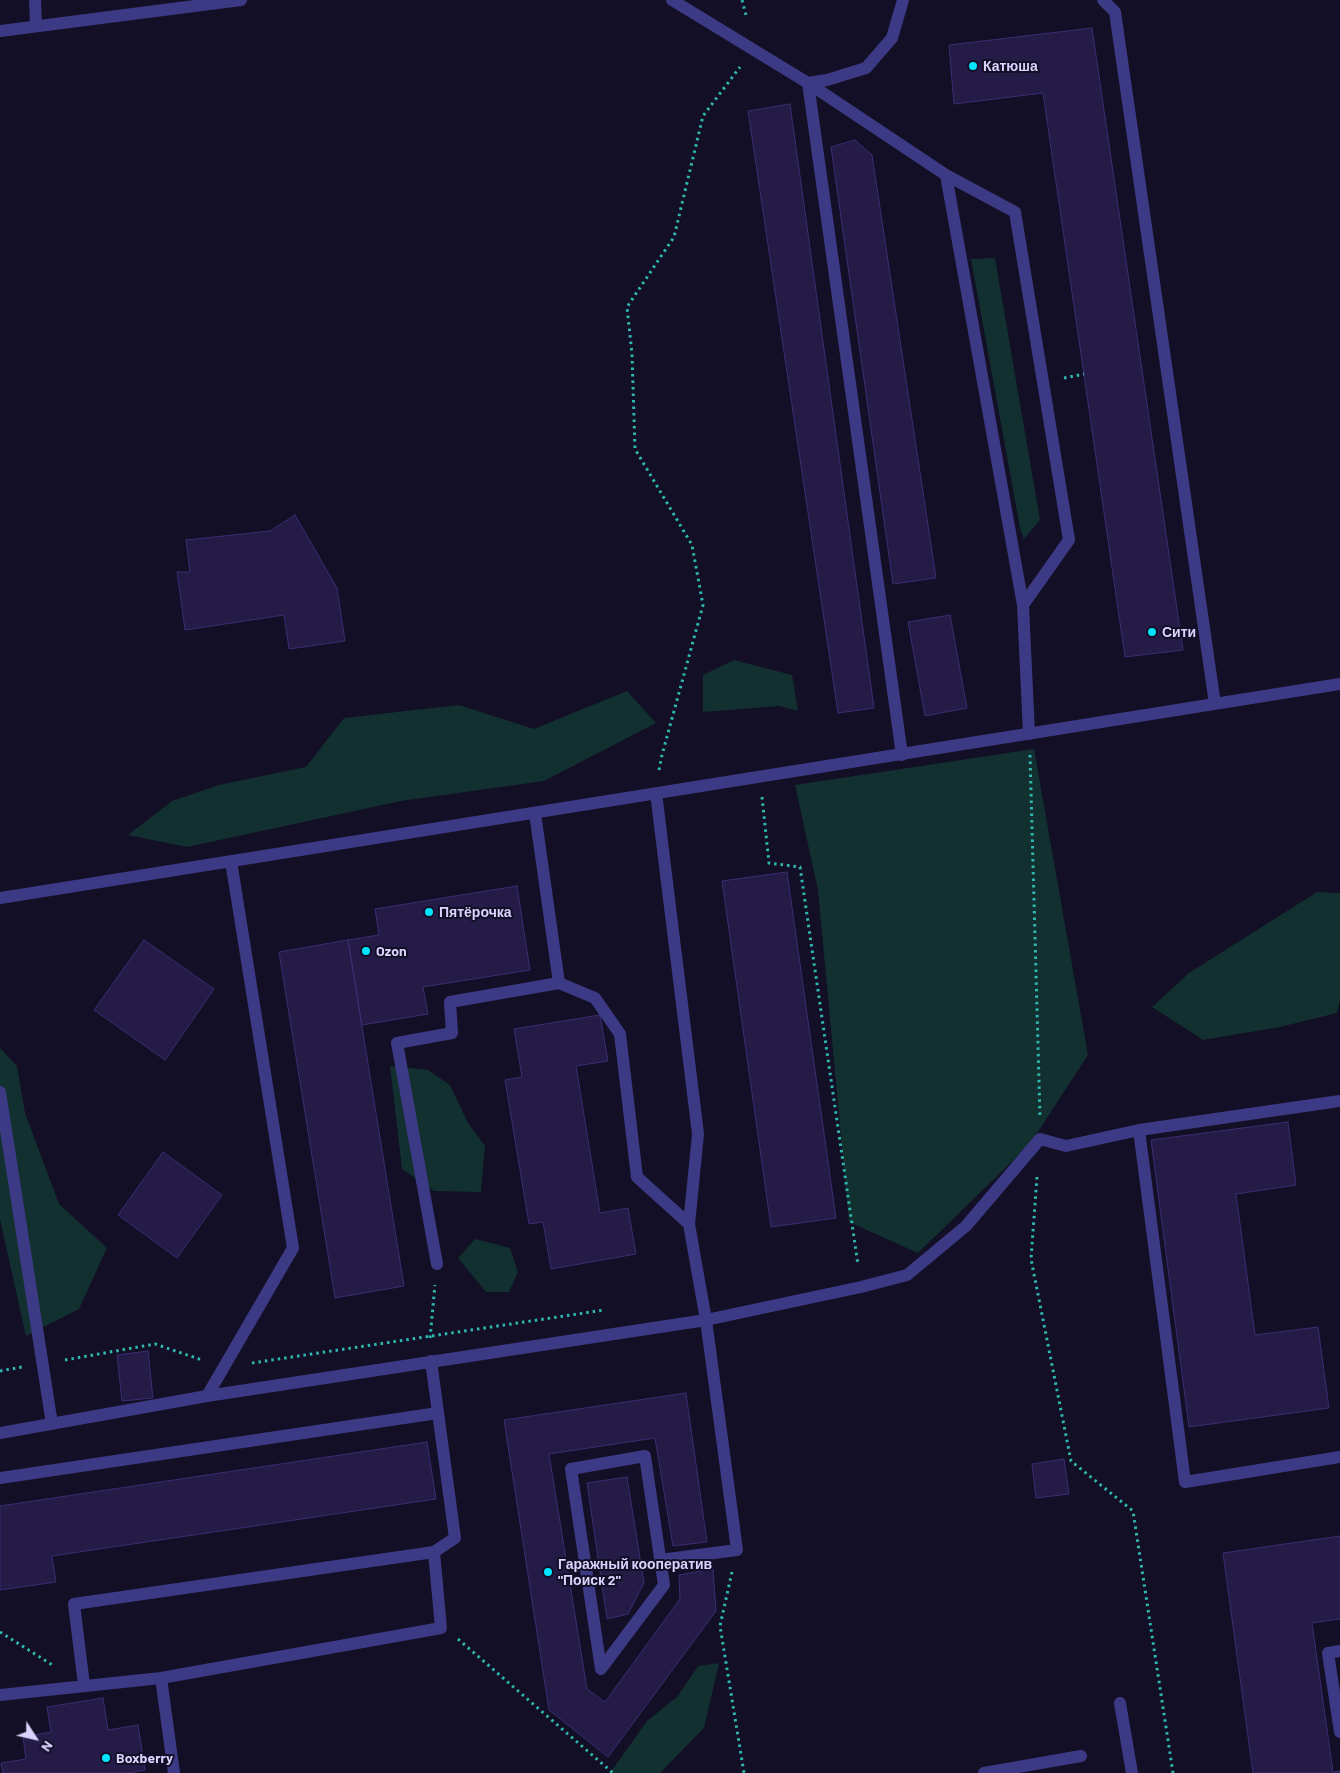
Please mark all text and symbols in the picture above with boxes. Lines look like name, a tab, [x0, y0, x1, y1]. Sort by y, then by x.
place label: Катюша	[983, 58, 1038, 74]
marker: Катюша	[967, 60, 979, 72]
place label: Сити	[1162, 624, 1196, 640]
marker: Сити	[1146, 626, 1158, 638]
place label: Пятёрочка	[439, 904, 512, 920]
marker: Пятёрочка	[423, 906, 435, 918]
place label: Ozon	[376, 943, 407, 959]
marker: Ozon	[360, 945, 372, 957]
place label: Гаражный кооператив "Поиск 2"	[558, 1556, 712, 1588]
marker: Гаражный кооператив "Поиск 2"	[542, 1566, 554, 1578]
north arrow	[10, 1713, 60, 1763]
text: N	[38, 1738, 57, 1756]
place label: Boxberry	[116, 1750, 173, 1766]
marker: Boxberry	[100, 1752, 112, 1764]

